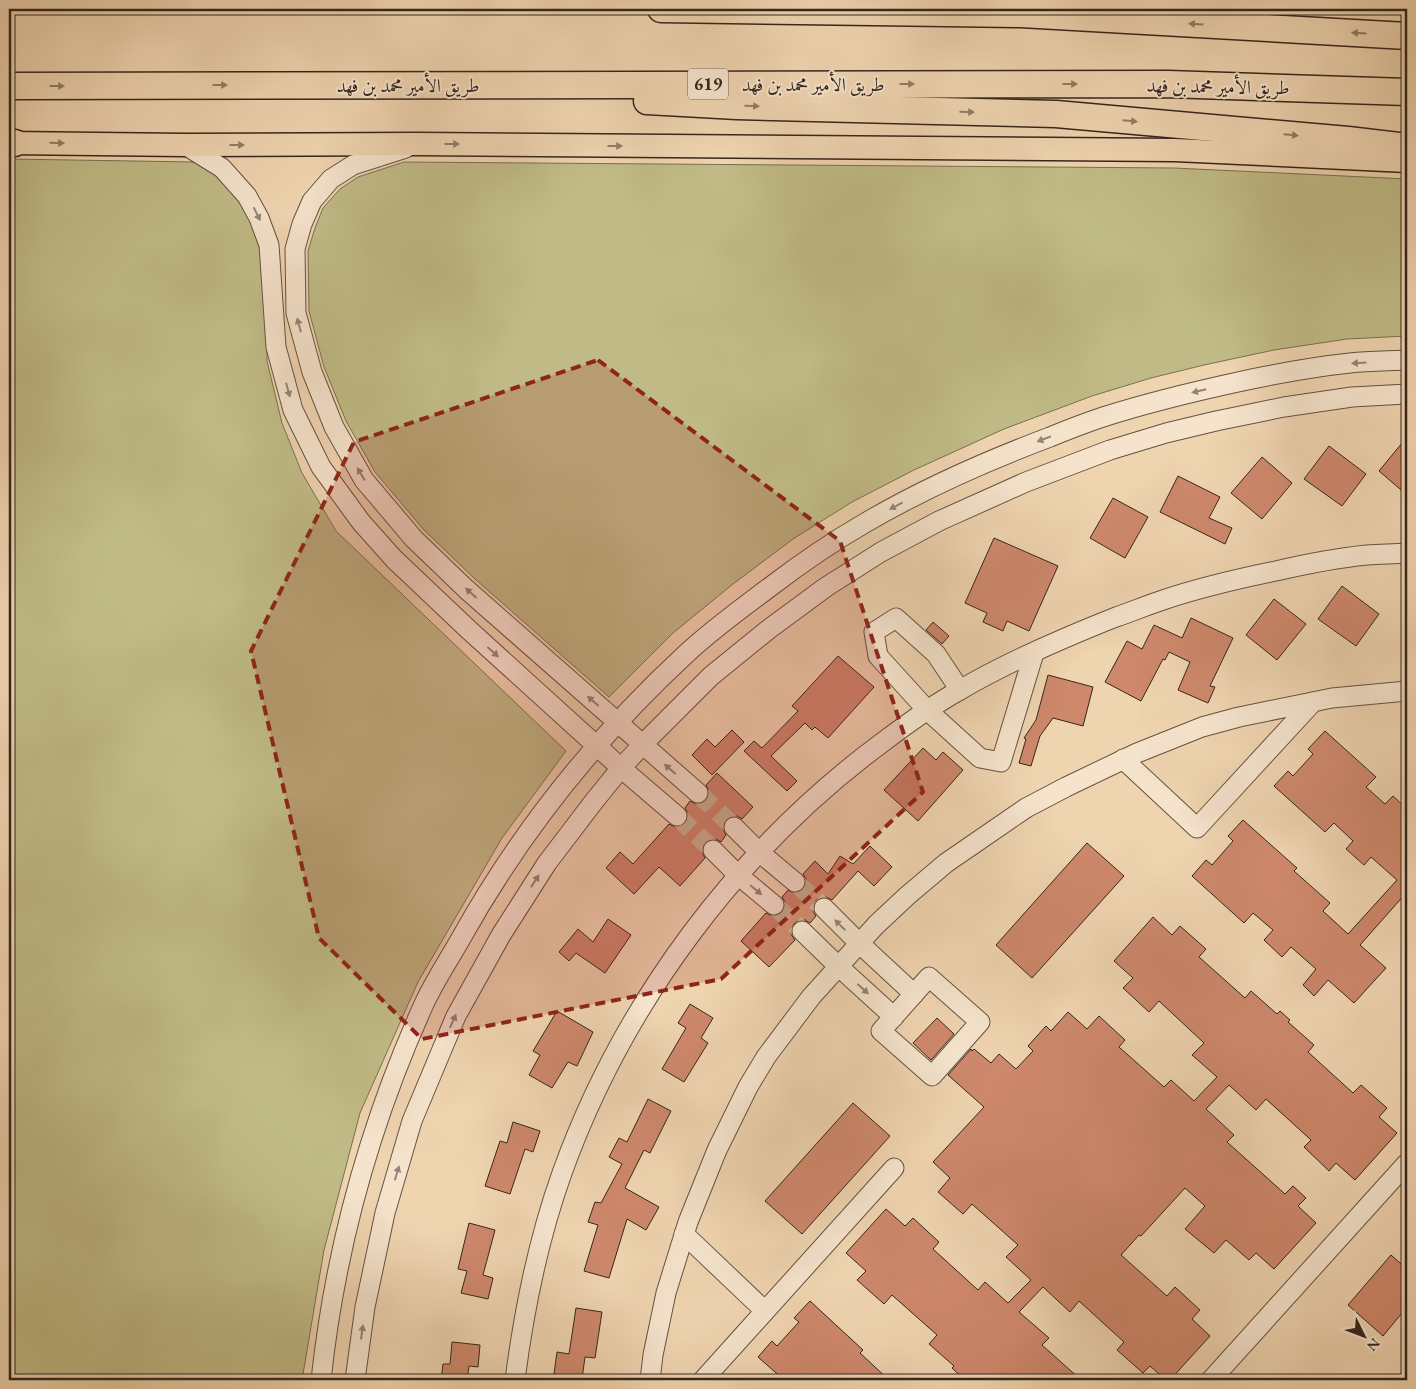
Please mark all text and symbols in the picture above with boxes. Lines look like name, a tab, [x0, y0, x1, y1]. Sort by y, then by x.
one-way arrow	[1188, 20, 1204, 28]
one-way arrow	[1350, 29, 1366, 37]
road number: 619	[688, 68, 728, 100]
street label: طريق الأمير محمد بن فهد	[741, 71, 885, 97]
street label: طريق الأمير محمد بن فهد	[336, 72, 480, 98]
street label: طريق الأمير محمد بن فهد	[1146, 72, 1290, 100]
one-way arrow	[900, 80, 916, 88]
one-way arrow	[1062, 80, 1078, 88]
one-way arrow	[212, 81, 228, 89]
one-way arrow	[50, 82, 66, 90]
one-way arrow	[745, 103, 761, 111]
one-way arrow	[960, 108, 976, 116]
one-way arrow	[1122, 117, 1138, 125]
one-way arrow	[1284, 131, 1300, 139]
one-way arrow	[50, 139, 66, 147]
one-way arrow	[445, 140, 461, 148]
one-way arrow	[230, 141, 246, 149]
one-way arrow	[607, 142, 623, 150]
one-way arrow	[253, 207, 261, 222]
one-way arrow	[295, 317, 303, 332]
one-way arrow	[1350, 359, 1366, 367]
one-way arrow	[284, 383, 292, 398]
one-way arrow	[1191, 387, 1206, 395]
one-way arrow	[1037, 436, 1051, 444]
one-way arrow	[357, 468, 366, 481]
one-way arrow	[889, 502, 903, 510]
one-way arrow	[466, 587, 478, 599]
one-way arrow	[487, 646, 499, 658]
one-way arrow	[586, 695, 599, 706]
one-way arrow	[663, 764, 676, 775]
one-way arrow	[530, 874, 539, 887]
one-way arrow	[749, 884, 762, 895]
one-way arrow	[834, 919, 846, 931]
one-way arrow	[857, 983, 869, 995]
one-way arrow	[450, 1014, 458, 1028]
one-way arrow	[393, 1166, 401, 1181]
north arrow	[1338, 1312, 1388, 1362]
one-way arrow	[358, 1324, 366, 1340]
text: N	[1363, 1334, 1384, 1355]

